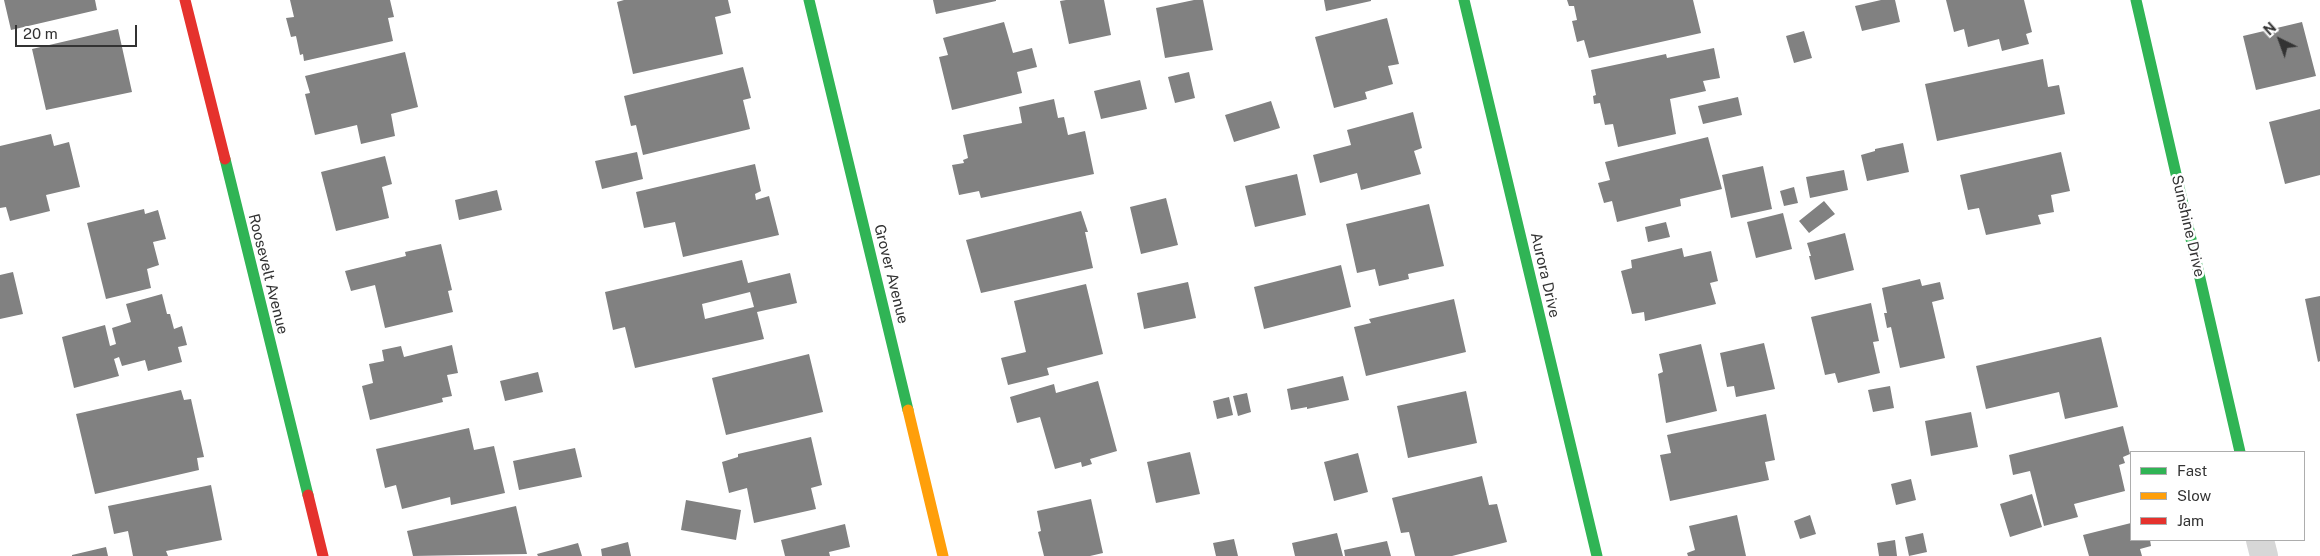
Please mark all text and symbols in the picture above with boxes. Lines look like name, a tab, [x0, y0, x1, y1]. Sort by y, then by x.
scale bar	[18, 15, 140, 47]
north arrow	[2255, 15, 2305, 65]
text: N	[2261, 19, 2279, 38]
text: 20 m	[23, 25, 58, 42]
street label: Sunshine Drive	[2168, 173, 2208, 279]
street label: Roosevelt Avenue	[244, 212, 292, 336]
street label: Grover Avenue	[870, 222, 912, 326]
street label: Aurora Drive	[1526, 231, 1564, 319]
legend	[2130, 451, 2305, 541]
text: Fast	[2177, 462, 2207, 479]
text: Slow	[2177, 487, 2211, 504]
text: Jam	[2177, 512, 2204, 529]

